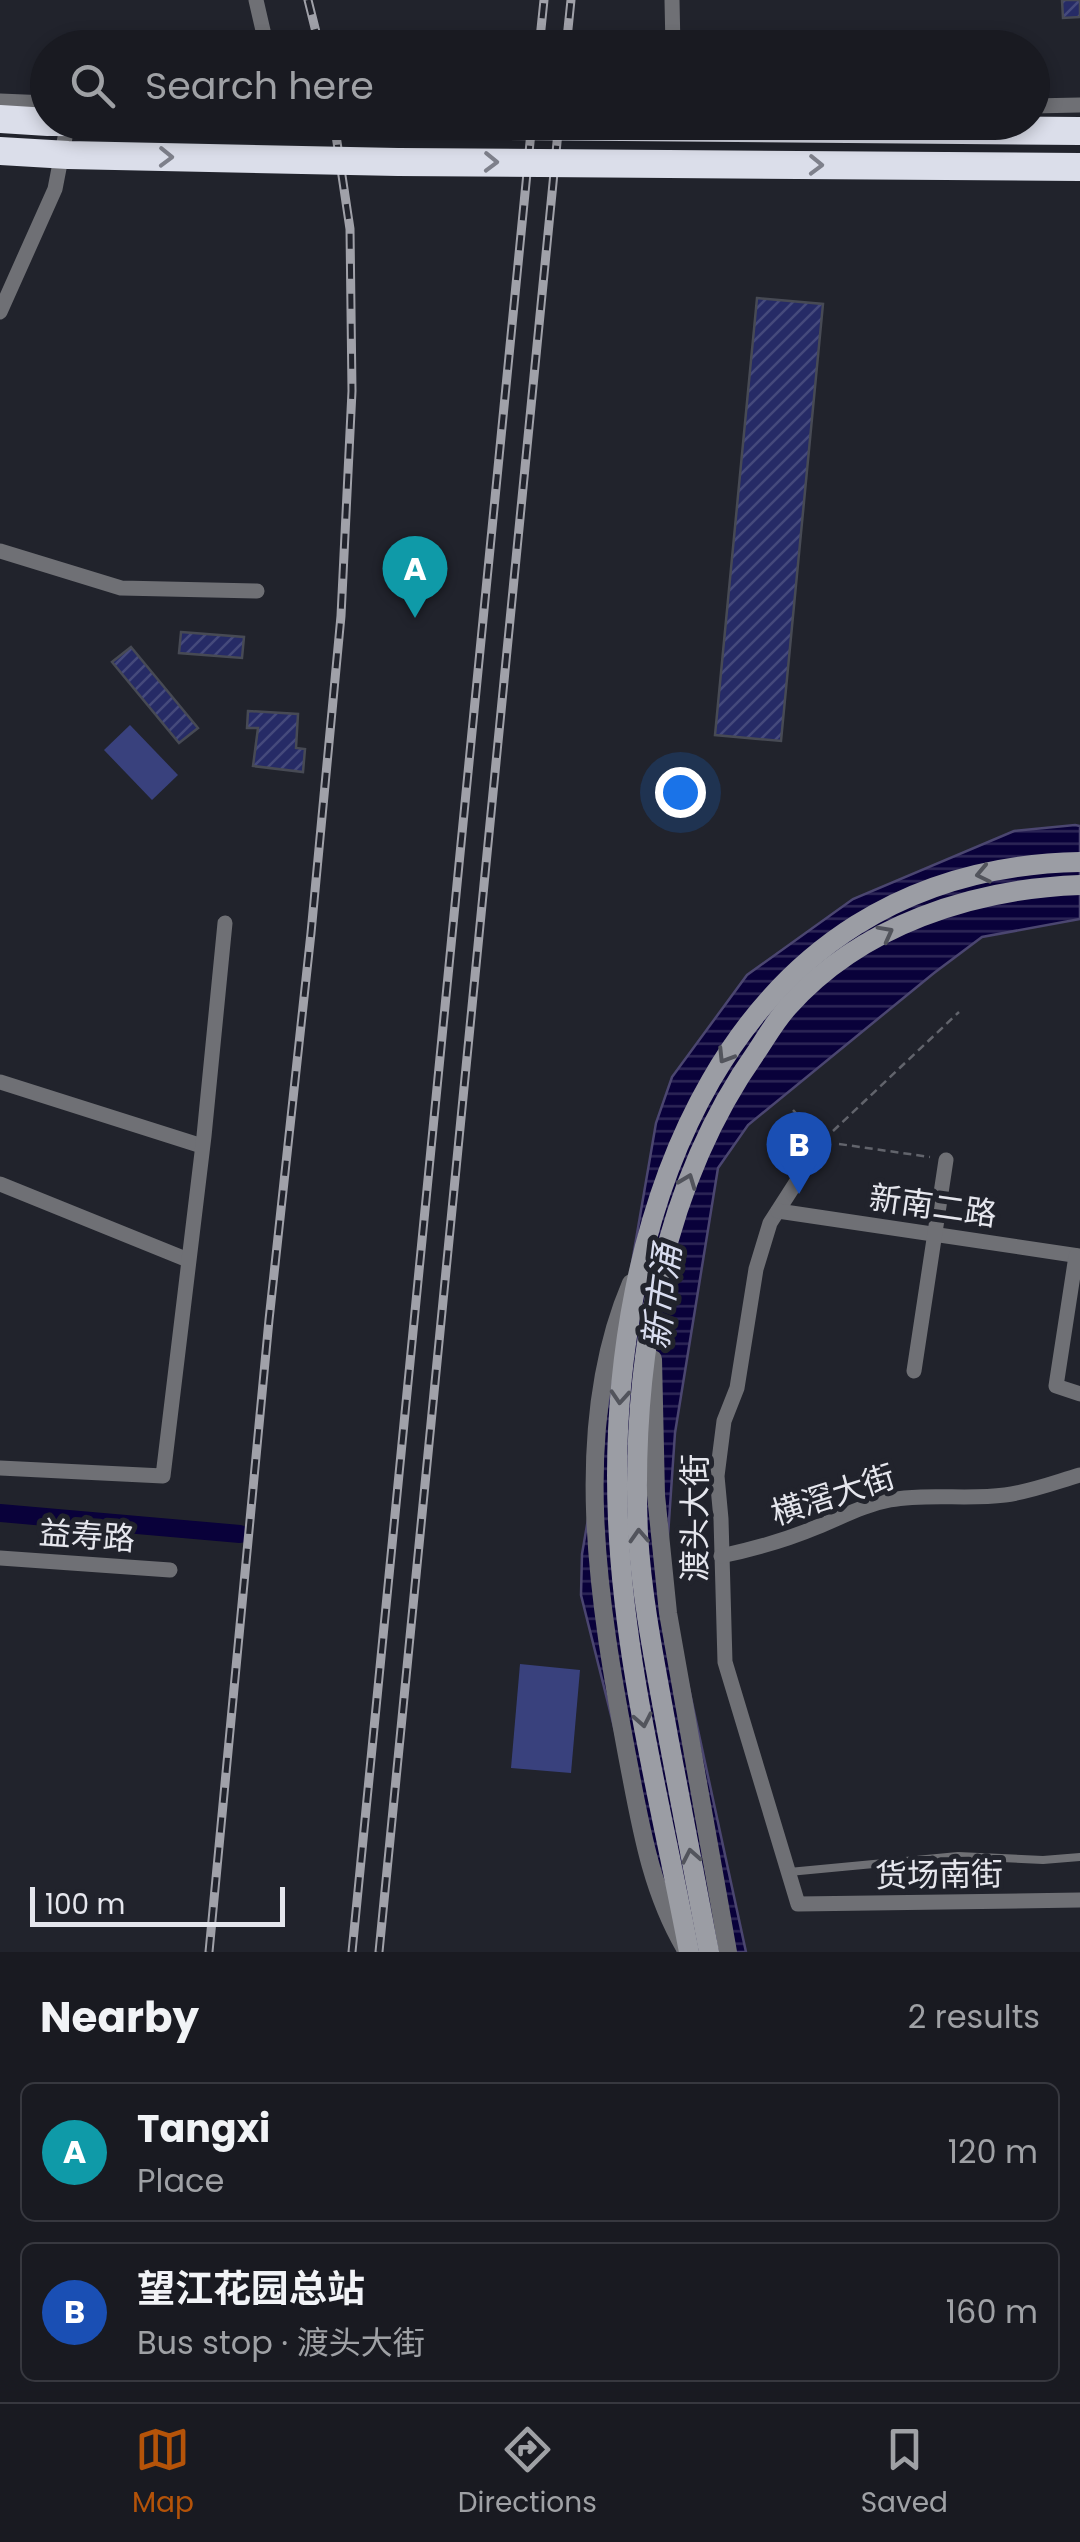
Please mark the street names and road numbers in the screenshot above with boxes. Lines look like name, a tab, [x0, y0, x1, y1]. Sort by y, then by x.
street label: 新南二路	[867, 1174, 1000, 1237]
street label: 横滘大街	[765, 1453, 901, 1536]
street label: 渡头大街	[672, 1454, 717, 1582]
street label: 益寿路	[38, 1510, 136, 1561]
street label: 货场南街	[875, 1851, 1003, 1898]

